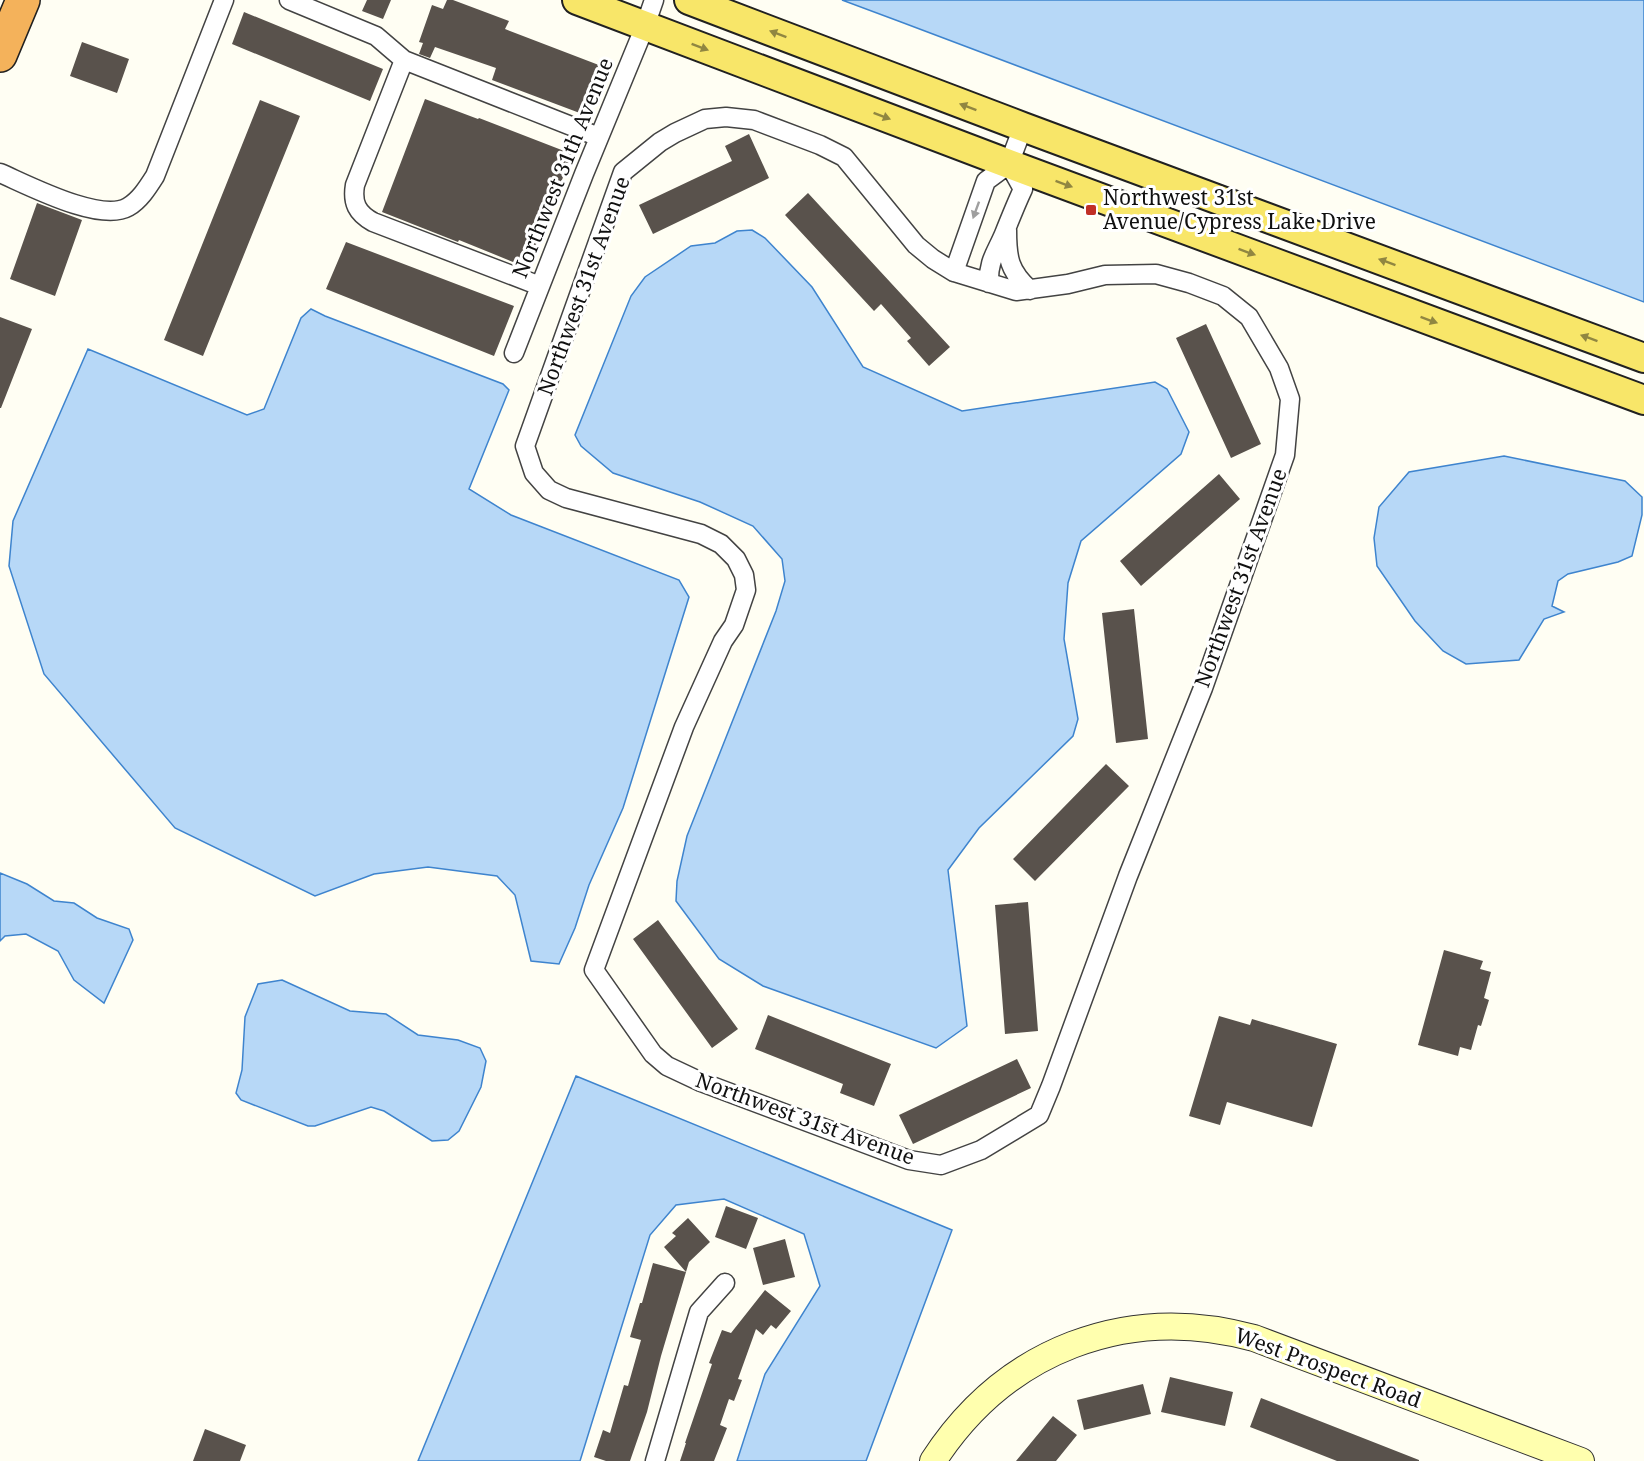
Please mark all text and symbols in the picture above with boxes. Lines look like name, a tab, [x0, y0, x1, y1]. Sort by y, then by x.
one-way arrow	[769, 29, 787, 38]
one-way arrow	[691, 43, 709, 52]
street label: Northwest 31th Avenue	[505, 53, 619, 282]
one-way arrow	[959, 101, 977, 111]
one-way arrow	[873, 112, 891, 121]
street label: Northwest 31st Avenue	[530, 172, 636, 399]
one-way arrow	[1055, 180, 1073, 190]
place label: Northwest 31st Avenue/Cypress Lake Drive	[1103, 183, 1376, 235]
one-way arrow	[971, 201, 981, 219]
marker: Northwest 31st Avenue/Cypress Lake Drive	[1084, 203, 1098, 217]
one-way arrow	[1238, 247, 1256, 257]
one-way arrow	[1378, 257, 1396, 267]
one-way arrow	[1421, 315, 1439, 325]
one-way arrow	[1580, 333, 1598, 342]
street label: Northwest 31st Avenue	[1187, 464, 1293, 691]
street label: Northwest 31st Avenue	[692, 1065, 919, 1171]
street label: West Prospect Road	[1231, 1320, 1425, 1414]

